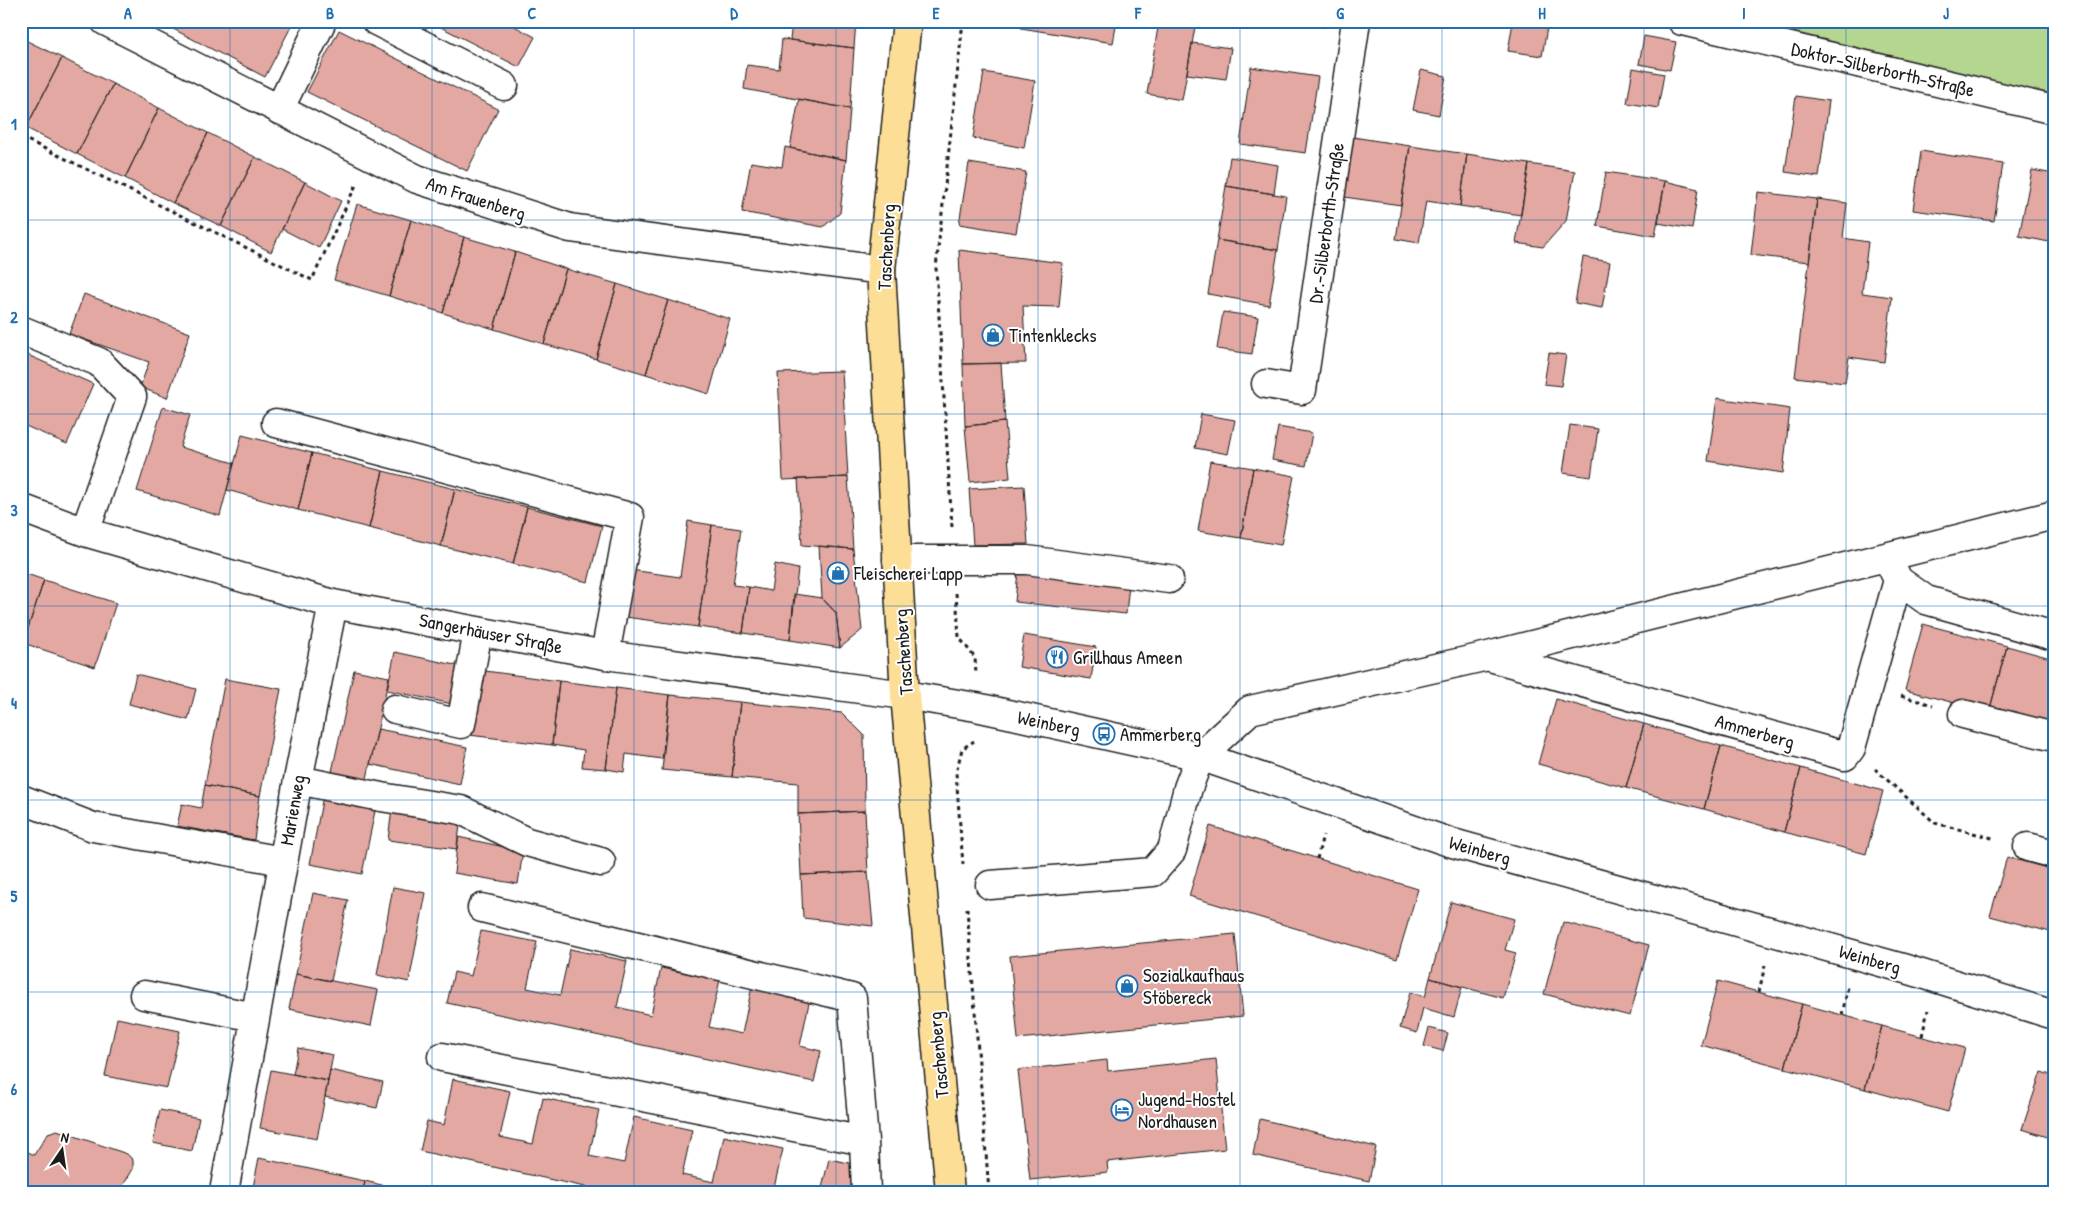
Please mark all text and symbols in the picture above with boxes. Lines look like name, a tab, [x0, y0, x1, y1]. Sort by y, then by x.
text: A	[124, 2, 132, 24]
text: B	[326, 2, 334, 24]
text: C	[528, 2, 537, 24]
text: D	[730, 2, 738, 24]
text: E	[932, 2, 940, 24]
text: F	[1134, 2, 1142, 24]
text: G	[1336, 2, 1344, 24]
text: H	[1538, 2, 1546, 24]
text: I	[1742, 2, 1746, 24]
text: J	[1943, 2, 1949, 24]
street label: Doktor-Silberborth-Straße	[1789, 35, 1978, 103]
text: 1	[11, 113, 17, 135]
street label: Dr.-Silberborth-Straße	[1302, 141, 1350, 305]
street label: Am Frauenberg	[423, 170, 529, 226]
street label: Taschenberg	[871, 203, 901, 291]
text: 2	[10, 306, 18, 328]
place label: Tintenklecks	[1009, 322, 1097, 348]
shop icon: Tintenklecks	[981, 323, 1005, 347]
text: 3	[10, 499, 18, 521]
place label: Fleischerei Lapp	[853, 560, 963, 586]
shop icon: Fleischerei Lapp	[826, 561, 850, 585]
street label: Sangerhäuser Straße	[417, 606, 565, 660]
street label: Taschenberg	[887, 608, 919, 696]
place label: Grillhaus Ameen	[1073, 644, 1183, 670]
restaurant icon: Grillhaus Ameen	[1045, 645, 1069, 669]
text: 4	[11, 692, 17, 714]
street label: Weinberg	[1015, 704, 1083, 742]
street label: Ammerberg	[1712, 707, 1798, 755]
place label: Ammerberg	[1120, 721, 1201, 747]
bus stop icon: Ammerberg	[1092, 722, 1116, 746]
street label: Marienweg	[273, 773, 311, 847]
street label: Weinberg	[1446, 829, 1514, 871]
text: 5	[11, 885, 18, 907]
street label: Weinberg	[1836, 938, 1904, 980]
place label: Sozialkaufhaus Stöbereck	[1143, 962, 1244, 1010]
shop icon: Sozialkaufhaus Stöbereck	[1115, 974, 1139, 998]
street label: Taschenberg	[921, 1011, 955, 1099]
text: 6	[11, 1078, 18, 1100]
place label: Jugend-Hostel Nordhausen	[1138, 1086, 1236, 1134]
hotel icon: Jugend-Hostel Nordhausen	[1110, 1098, 1134, 1122]
north arrow	[38, 1126, 88, 1176]
text: N	[59, 1127, 71, 1147]

